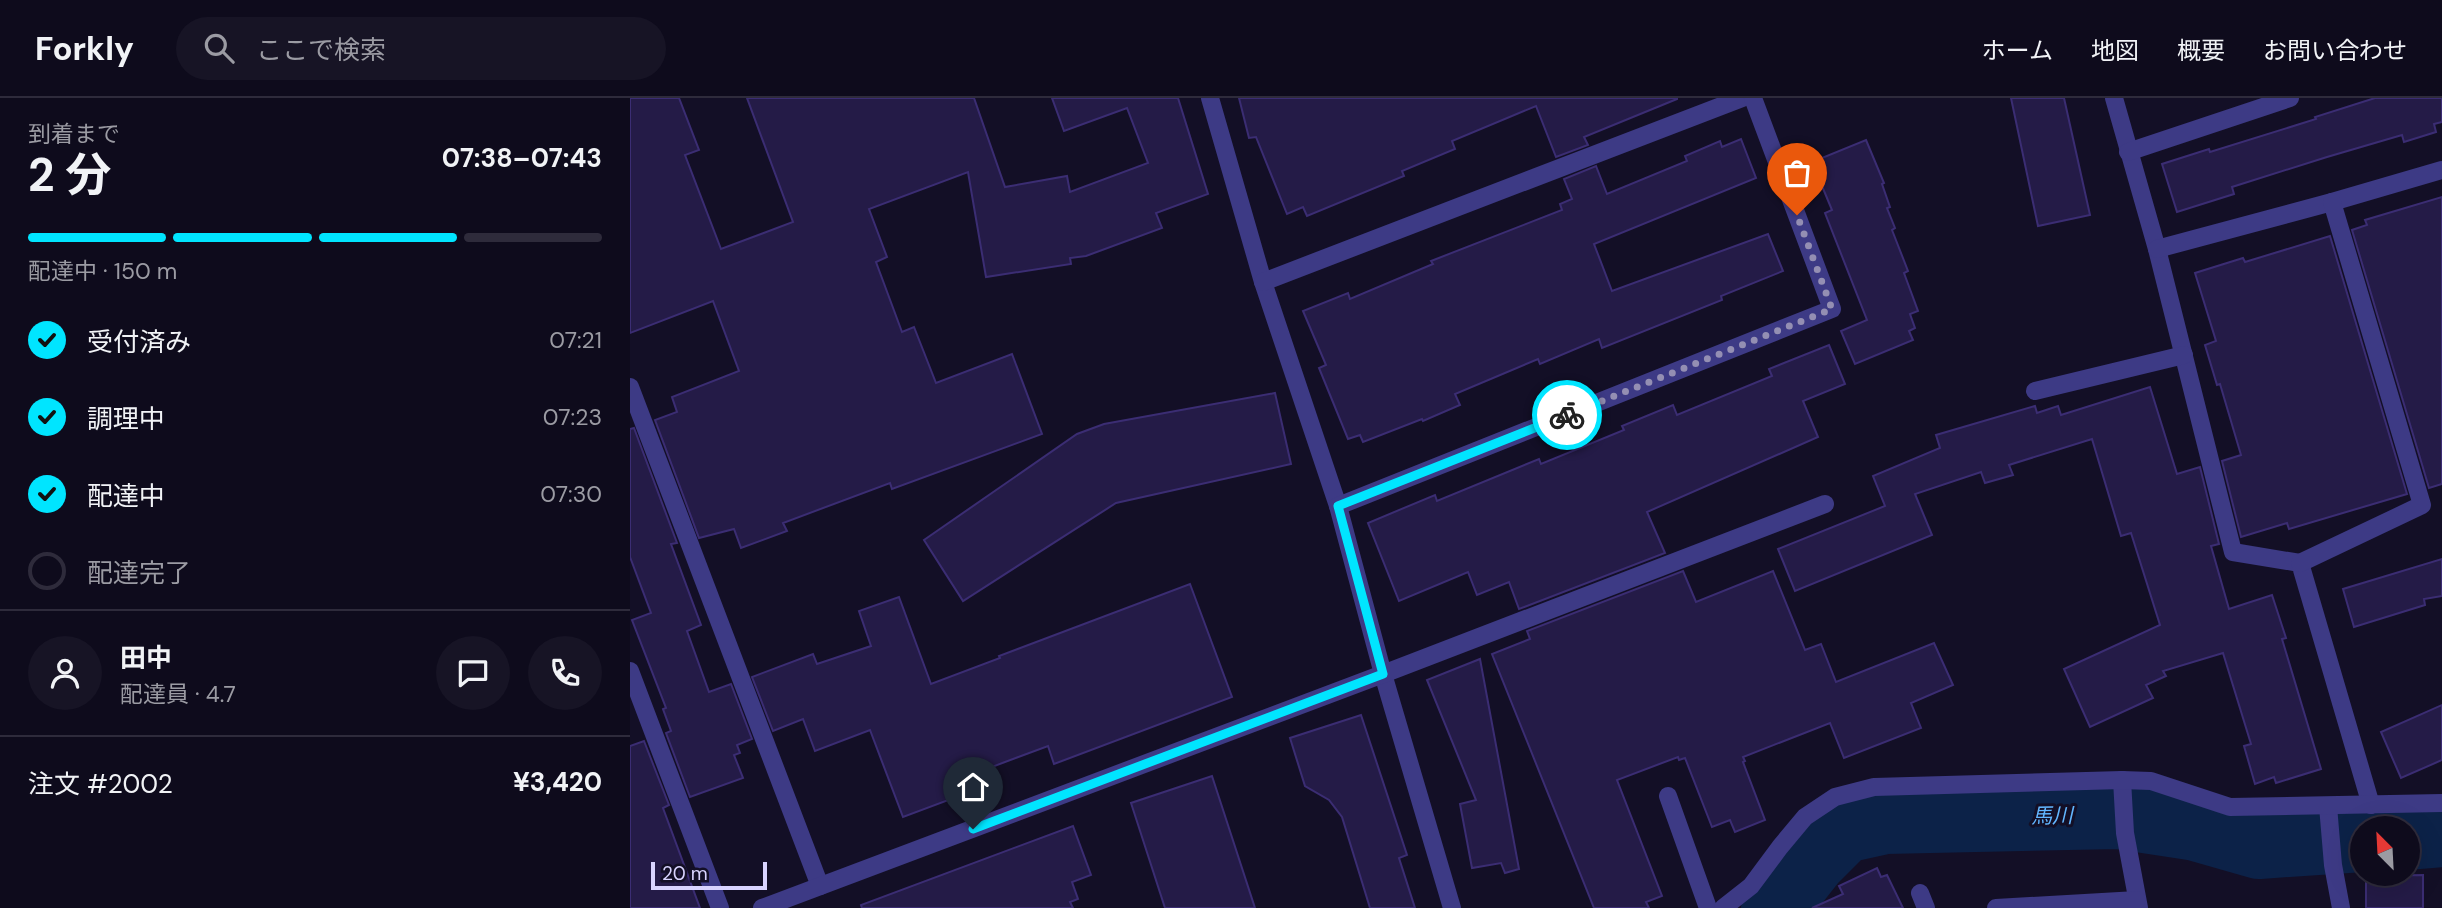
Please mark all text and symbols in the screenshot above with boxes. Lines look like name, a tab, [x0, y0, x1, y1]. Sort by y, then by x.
search box	[176, 17, 666, 80]
text: Forkly	[35, 27, 134, 70]
icon: search	[200, 29, 238, 67]
text: ここで検索	[256, 33, 386, 67]
text: ホーム	[1982, 35, 2053, 66]
text: 地図	[2091, 35, 2139, 66]
text: 概要	[2177, 35, 2225, 66]
text: お問い合わせ	[2263, 35, 2407, 66]
text: 到着まで	[28, 119, 120, 149]
text: 07:38–07:43	[442, 141, 602, 175]
pin	[1767, 143, 1827, 215]
text: 2 分	[28, 145, 111, 205]
icon: bag	[1778, 154, 1816, 192]
text: 配達中 · 150 m	[28, 256, 177, 286]
icon: check	[28, 321, 66, 359]
text: 受付済み	[87, 325, 191, 359]
text: 07:21	[549, 325, 602, 355]
courier	[1532, 380, 1602, 450]
icon: bike	[1548, 396, 1586, 434]
icon: check	[28, 398, 66, 436]
text: 調理中	[87, 402, 165, 436]
text: 07:23	[543, 402, 602, 432]
icon: check	[28, 475, 66, 513]
text: 配達中	[87, 479, 165, 513]
text: 07:30	[540, 479, 602, 509]
text: 配達完了	[87, 556, 191, 590]
button: person	[28, 636, 102, 710]
button: chat	[436, 636, 510, 710]
button: phone	[528, 636, 602, 710]
text: 田中	[120, 641, 172, 675]
text: 配達員 · 4.7	[120, 679, 236, 709]
pin	[943, 757, 1003, 829]
text: ¥3,420	[513, 765, 602, 799]
text: 注文 #2002	[28, 767, 173, 801]
icon: home	[954, 768, 992, 806]
water label: 馬川	[2031, 802, 2075, 830]
north arrow	[2350, 816, 2420, 886]
map controls	[2350, 816, 2420, 886]
scale bar	[651, 859, 766, 891]
text: 20 m	[662, 861, 708, 886]

